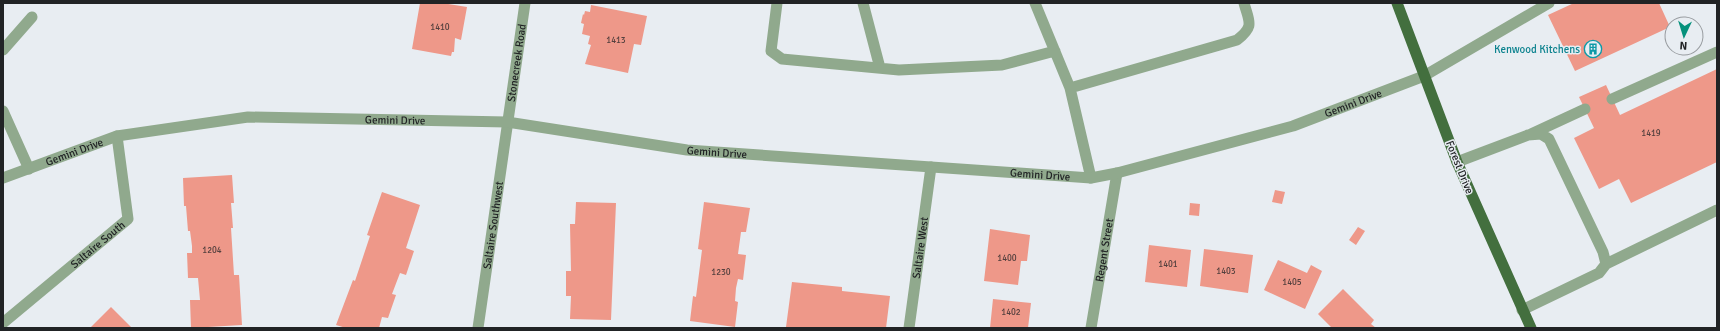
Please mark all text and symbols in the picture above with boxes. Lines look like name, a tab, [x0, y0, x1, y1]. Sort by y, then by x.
north arrow	[1664, 16, 1704, 56]
house number: 1410	[430, 22, 450, 33]
street label: Stonecreek Road	[505, 23, 529, 103]
house number: 1413	[606, 35, 626, 46]
building icon: Kenwood Kitchens	[1583, 39, 1603, 59]
text: N	[1679, 39, 1688, 52]
place label: Kenwood Kitchens	[1494, 43, 1580, 56]
street label: Gemini Drive	[1323, 87, 1384, 120]
street label: Gemini Drive	[365, 113, 425, 127]
house number: 1419	[1641, 128, 1661, 139]
street label: Gemini Drive	[44, 136, 105, 169]
street label: Forest Drive	[1443, 139, 1476, 196]
street label: Gemini Drive	[686, 144, 747, 161]
street label: Gemini Drive	[1009, 166, 1071, 184]
street label: Saltaire Southwest	[481, 180, 506, 270]
street label: Saltaire West	[910, 216, 931, 279]
street label: Regent Street	[1093, 217, 1116, 283]
street label: Saltaire South	[68, 218, 128, 271]
house number: 1204	[202, 245, 222, 256]
house number: 1400	[997, 253, 1017, 264]
house number: 1401	[1158, 259, 1178, 270]
house number: 1403	[1216, 266, 1236, 277]
house number: 1230	[711, 267, 731, 278]
house number: 1405	[1282, 277, 1302, 288]
house number: 1402	[1001, 307, 1021, 318]

